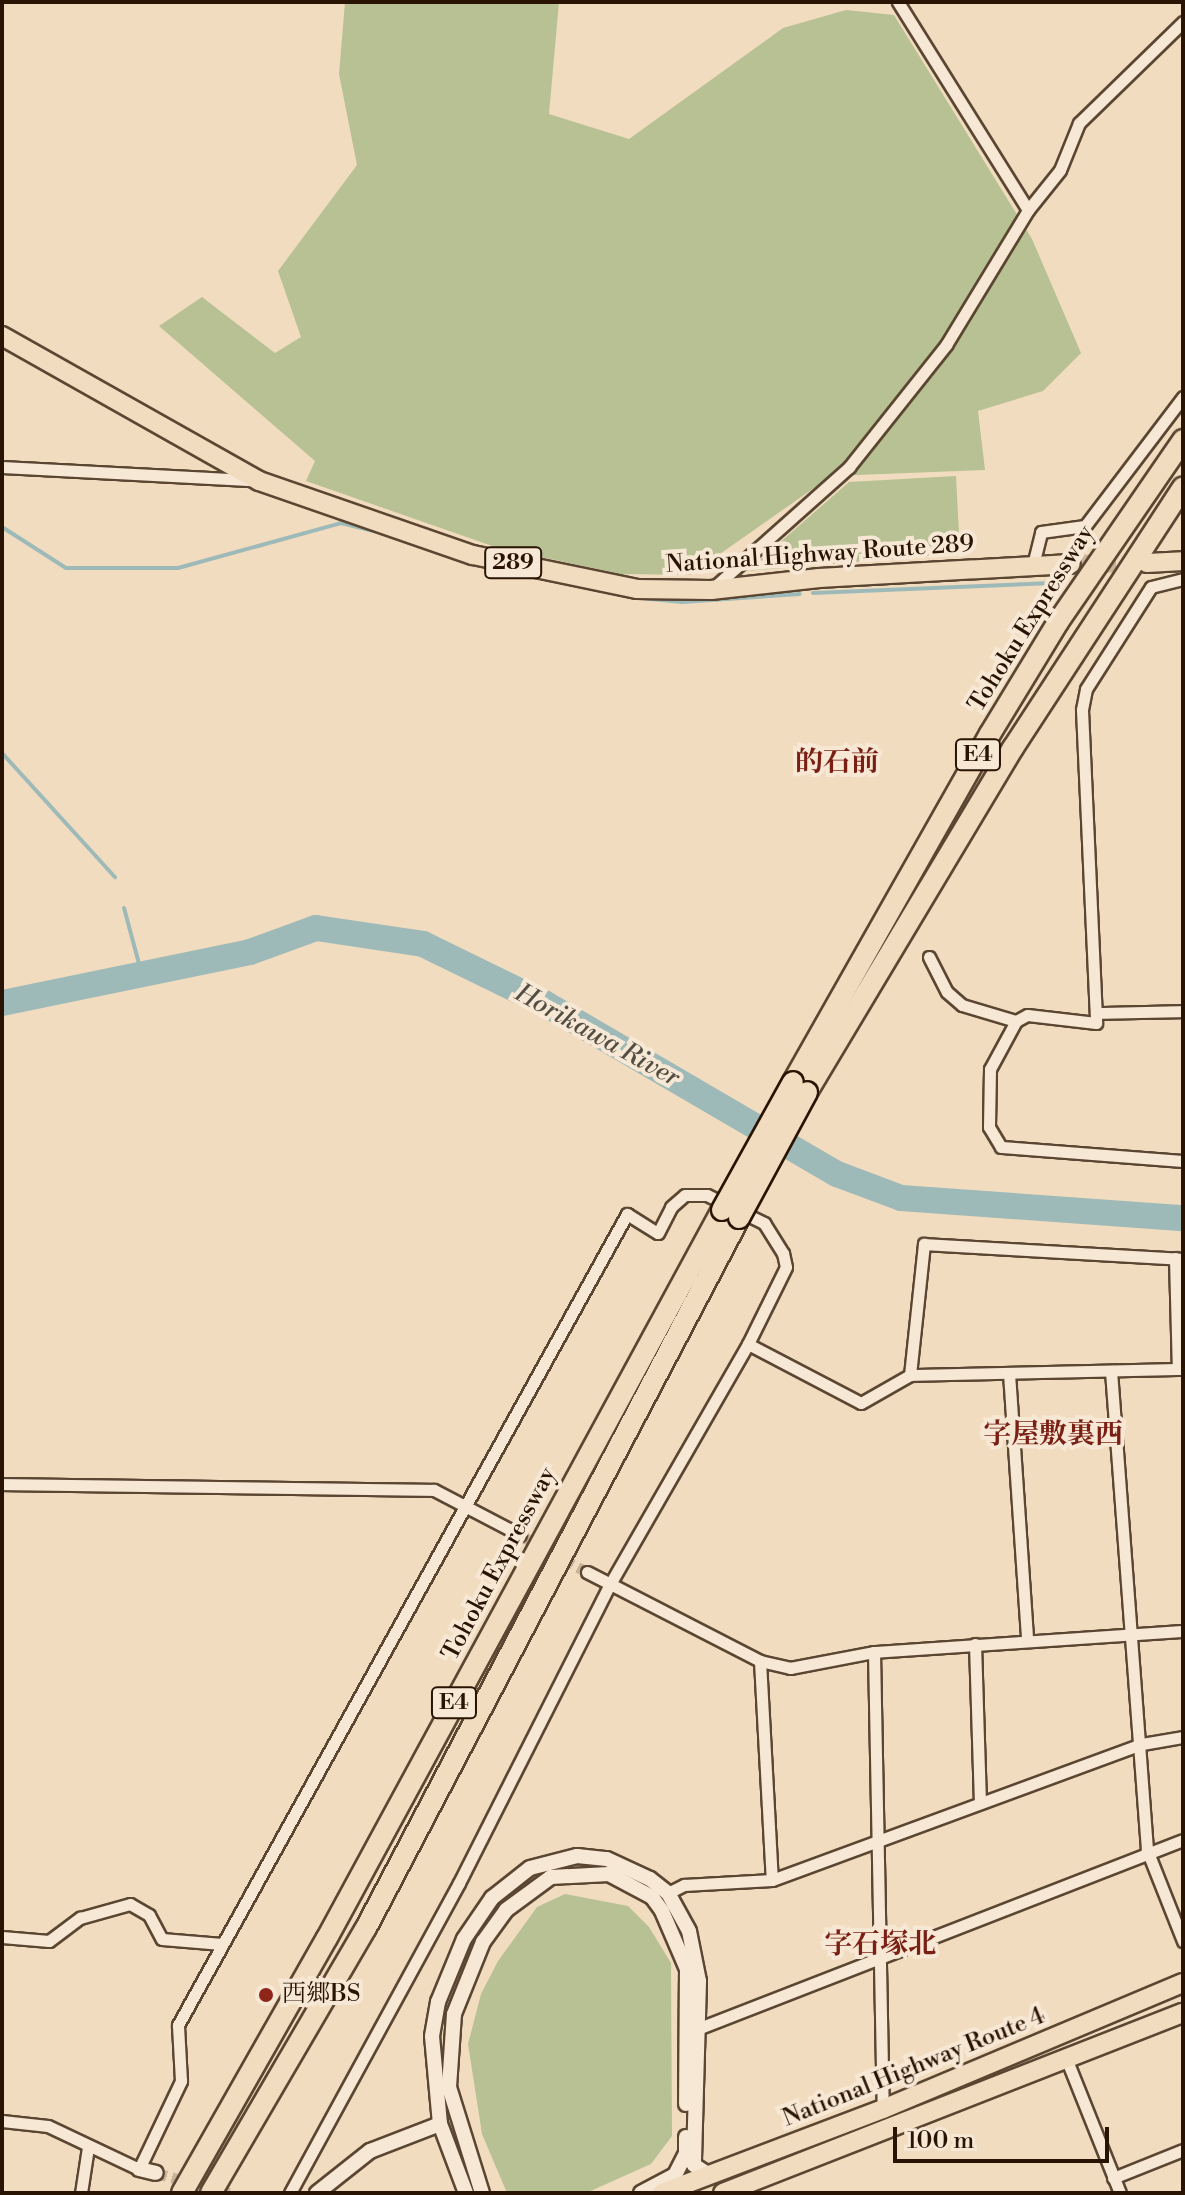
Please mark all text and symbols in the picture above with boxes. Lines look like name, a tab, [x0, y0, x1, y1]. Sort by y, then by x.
street label: Tohoku Expressway	[963, 520, 1101, 718]
street label: National Highway Route 289	[665, 530, 975, 580]
road number: 289	[483, 545, 543, 581]
road number: E4	[954, 737, 1002, 773]
district label: 的石前	[795, 746, 879, 780]
water label: Horikawa River	[509, 978, 685, 1094]
district label: 字屋敷裏西	[983, 1418, 1123, 1452]
street label: Tohoku Expressway	[437, 1463, 563, 1665]
road number: E4	[430, 1685, 478, 1721]
district label: 字石塚北	[824, 1928, 936, 1962]
place label: 西郷BS	[282, 1981, 361, 2009]
marker: 西郷BS	[257, 1986, 275, 2004]
street label: National Highway Route 4	[779, 2002, 1049, 2134]
scale bar	[897, 2111, 1113, 2161]
text: 100 m	[907, 2126, 974, 2156]

